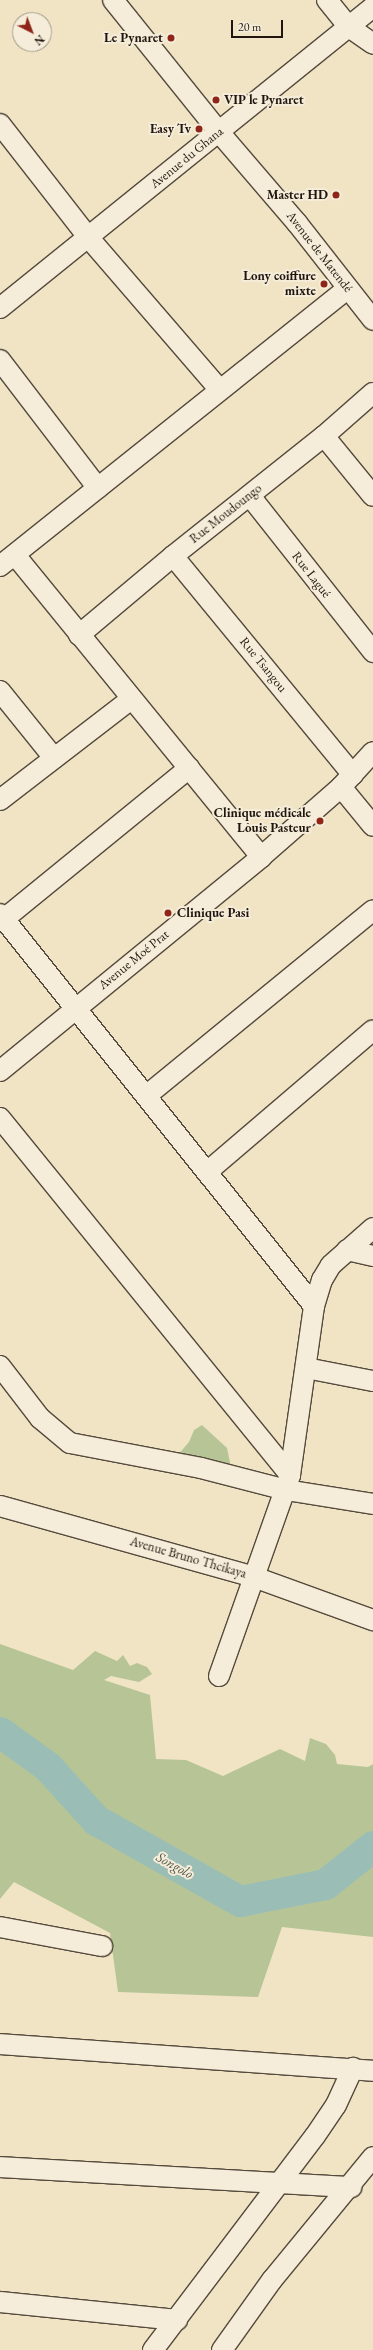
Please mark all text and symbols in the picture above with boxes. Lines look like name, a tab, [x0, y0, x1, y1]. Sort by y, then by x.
north arrow	[12, 12, 52, 52]
scale bar	[233, 12, 285, 38]
text: 20 m	[238, 19, 261, 35]
place label: Le Pynaret	[104, 30, 163, 46]
text: N	[31, 32, 47, 48]
marker: Le Pynaret	[166, 33, 176, 43]
place label: VIP le Pynaret	[224, 92, 304, 108]
marker: VIP le Pynaret	[211, 95, 221, 105]
place label: Easy Tv	[150, 121, 191, 137]
street label: Avenue du Ghana	[147, 124, 227, 192]
marker: Easy Tv	[194, 124, 204, 134]
place label: Master HD	[267, 187, 328, 203]
marker: Master HD	[331, 190, 341, 200]
street label: Avenue de Matendé	[283, 208, 355, 296]
place label: Lony coiffure mixte	[243, 269, 316, 300]
marker: Lony coiffure mixte	[319, 279, 329, 289]
street label: Rue Moudoungo	[187, 481, 265, 547]
street label: Rue Lagué	[288, 549, 334, 601]
street label: Rue Tsangou	[236, 634, 290, 696]
place label: Clinique médicale Louis Pasteur	[214, 806, 311, 837]
marker: Clinique médicale Louis Pasteur	[314, 815, 326, 827]
place label: Clinique Pasi	[177, 905, 249, 921]
marker: Clinique Pasi	[162, 907, 174, 919]
street label: Avenue Moé Prat	[96, 927, 172, 993]
street label: Avenue Bruno Thcikaya	[128, 1534, 248, 1582]
water label: Songolo	[154, 1848, 196, 1882]

